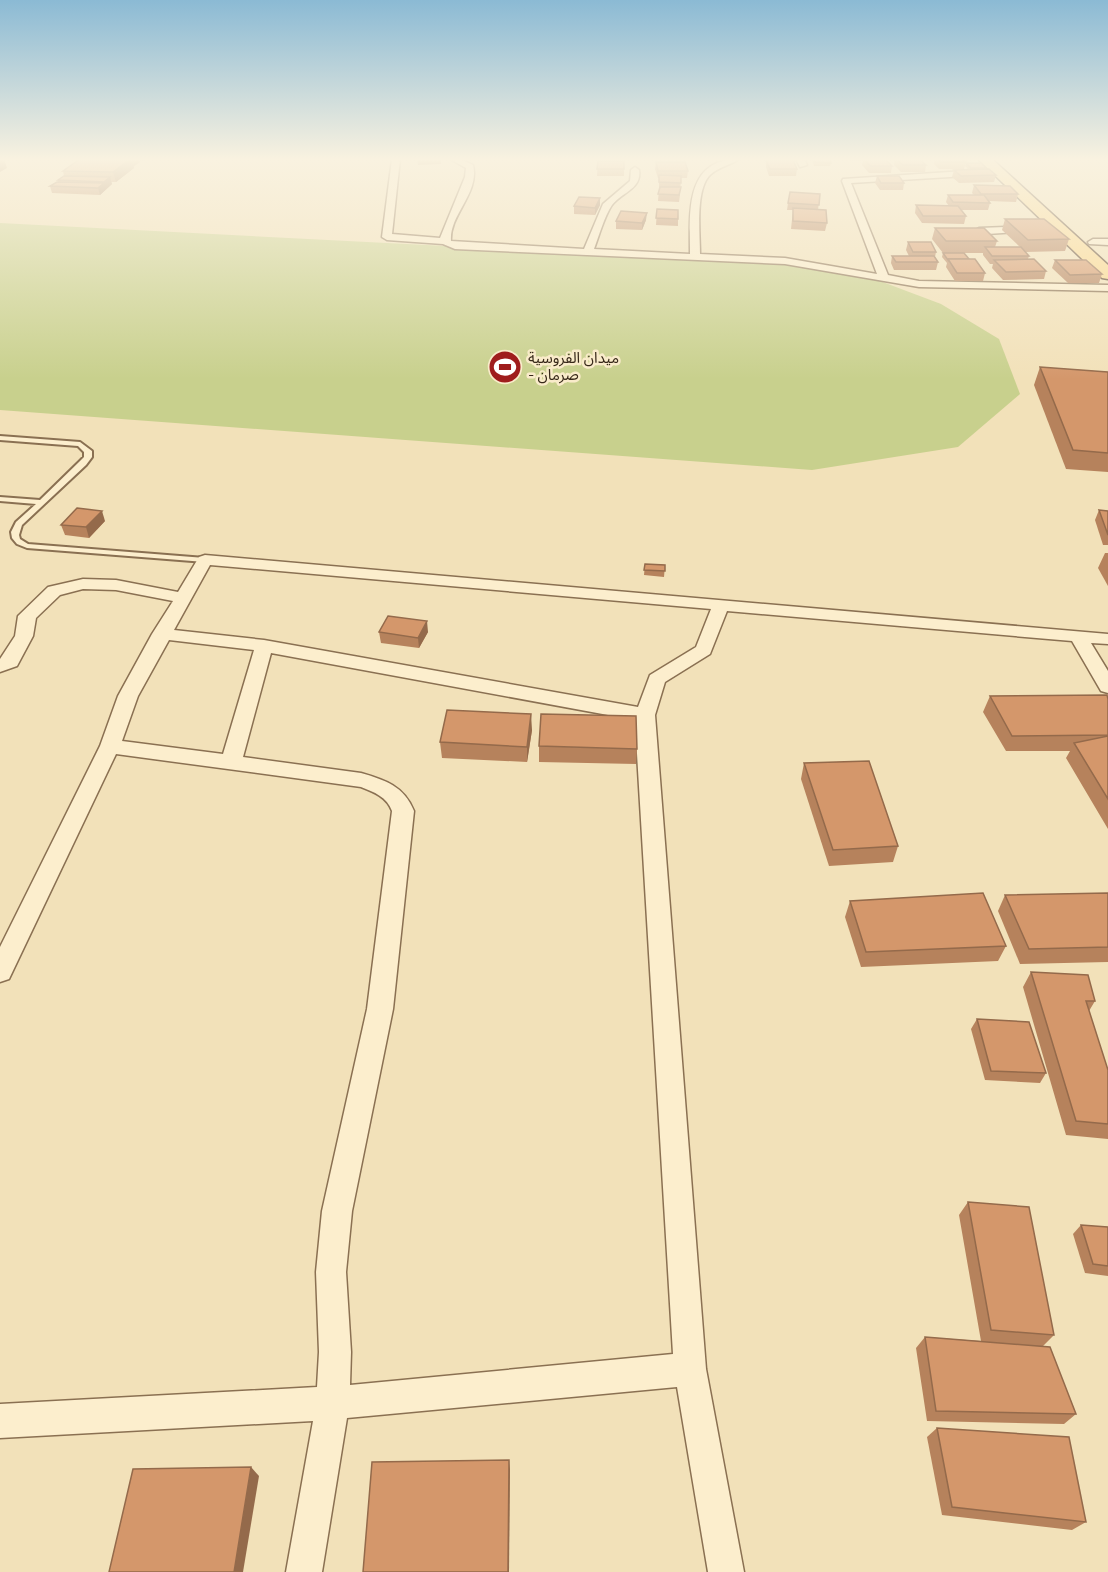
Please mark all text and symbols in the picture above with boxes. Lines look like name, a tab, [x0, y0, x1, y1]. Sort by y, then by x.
place label: ميدان الفروسية - صرمان	[528, 347, 619, 384]
sports icon: ميدان الفروسية - صرمان	[487, 349, 523, 385]

